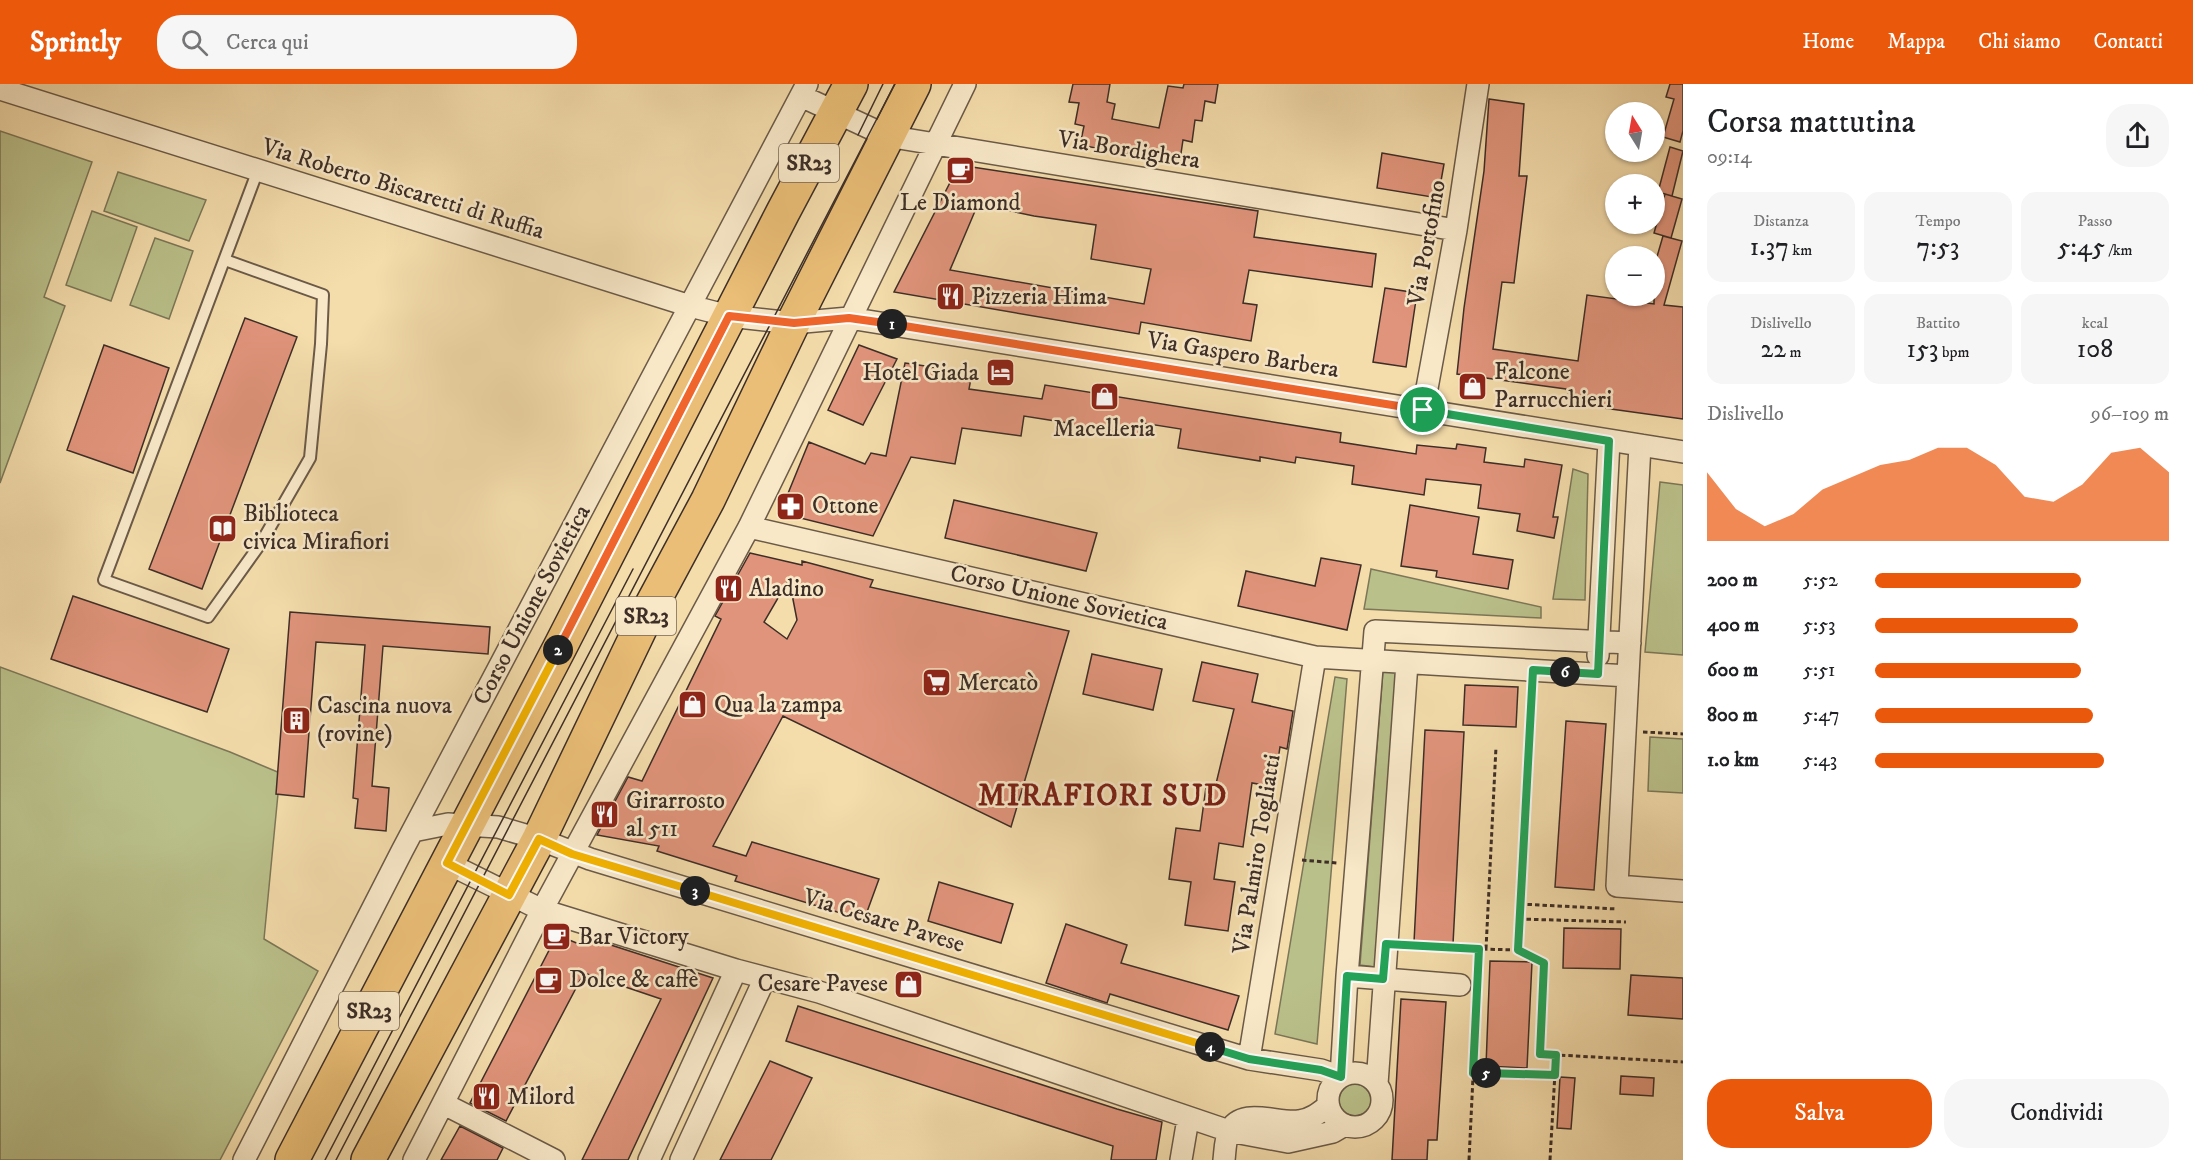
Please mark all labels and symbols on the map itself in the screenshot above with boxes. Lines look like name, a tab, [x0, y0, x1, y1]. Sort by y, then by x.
north arrow	[1605, 102, 1665, 162]
street label: Via Bordighera	[1055, 124, 1203, 176]
street label: Via Roberto Biscaretti di Ruffia	[257, 131, 549, 247]
road number: SR23	[779, 144, 839, 182]
cafe icon: Le Diamond	[944, 154, 976, 186]
street label: Via Portofino	[1401, 178, 1453, 309]
place label: Le Diamond	[900, 188, 1020, 218]
restaurant icon: Pizzeria Hima	[934, 281, 966, 313]
place label: Pizzeria Hima	[971, 282, 1108, 312]
pin: 1	[877, 309, 907, 339]
street label: Via Gaspero Barbera	[1144, 325, 1342, 385]
hotel icon: Hotel Giada	[984, 357, 1016, 389]
place label: Falcone Parrucchieri	[1494, 357, 1612, 415]
place label: Hotel Giada	[862, 358, 980, 388]
shop icon: Falcone Parrucchieri	[1457, 370, 1489, 402]
shop icon: Macelleria	[1088, 380, 1120, 412]
pin	[1397, 384, 1448, 435]
place label: Macelleria	[1053, 414, 1156, 444]
pharmacy icon: Ottone	[775, 490, 807, 522]
place label: Ottone	[812, 491, 879, 521]
place label: Biblioteca civica Mirafiori	[243, 499, 389, 557]
street label: Corso Unione Sovietica	[466, 499, 598, 710]
library icon: Biblioteca civica Mirafiori	[206, 512, 238, 544]
street label: Corso Unione Sovietica	[947, 558, 1172, 638]
restaurant icon: Aladino	[712, 573, 744, 605]
place label: Aladino	[749, 574, 824, 604]
road number: SR23	[616, 597, 676, 635]
pin: 2	[543, 635, 573, 665]
pin: 6	[1550, 657, 1580, 687]
supermarket icon: Mercatò	[921, 667, 953, 699]
place label: Mercatò	[958, 668, 1038, 698]
shop icon: Qua la zampa	[677, 689, 709, 721]
place label: Qua la zampa	[714, 690, 843, 720]
place label: Cascina nuova (rovine)	[317, 691, 453, 749]
building icon: Cascina nuova (rovine)	[280, 704, 312, 736]
street label: Via Palmiro Togliatti	[1226, 752, 1288, 957]
district label: MIRAFIORI SUD	[978, 778, 1228, 815]
place label: Girarrosto al 511	[626, 786, 725, 844]
restaurant icon: Girarrosto al 511	[589, 799, 621, 831]
pin: 3	[680, 876, 710, 906]
street label: Via Cesare Pavese	[799, 882, 968, 960]
cafe icon: Bar Victory	[541, 921, 573, 953]
place label: Bar Victory	[578, 922, 689, 952]
cafe icon: Dolce & caffè	[532, 964, 564, 996]
place label: Dolce & caffè	[569, 965, 699, 995]
shop icon: Cesare Pavese	[893, 968, 925, 1000]
place label: Cesare Pavese	[757, 969, 888, 999]
road number: SR23	[339, 992, 399, 1030]
pin: 4	[1195, 1032, 1225, 1062]
pin: 5	[1471, 1058, 1501, 1088]
restaurant icon: Milord	[470, 1081, 502, 1113]
place label: Milord	[507, 1082, 575, 1112]

